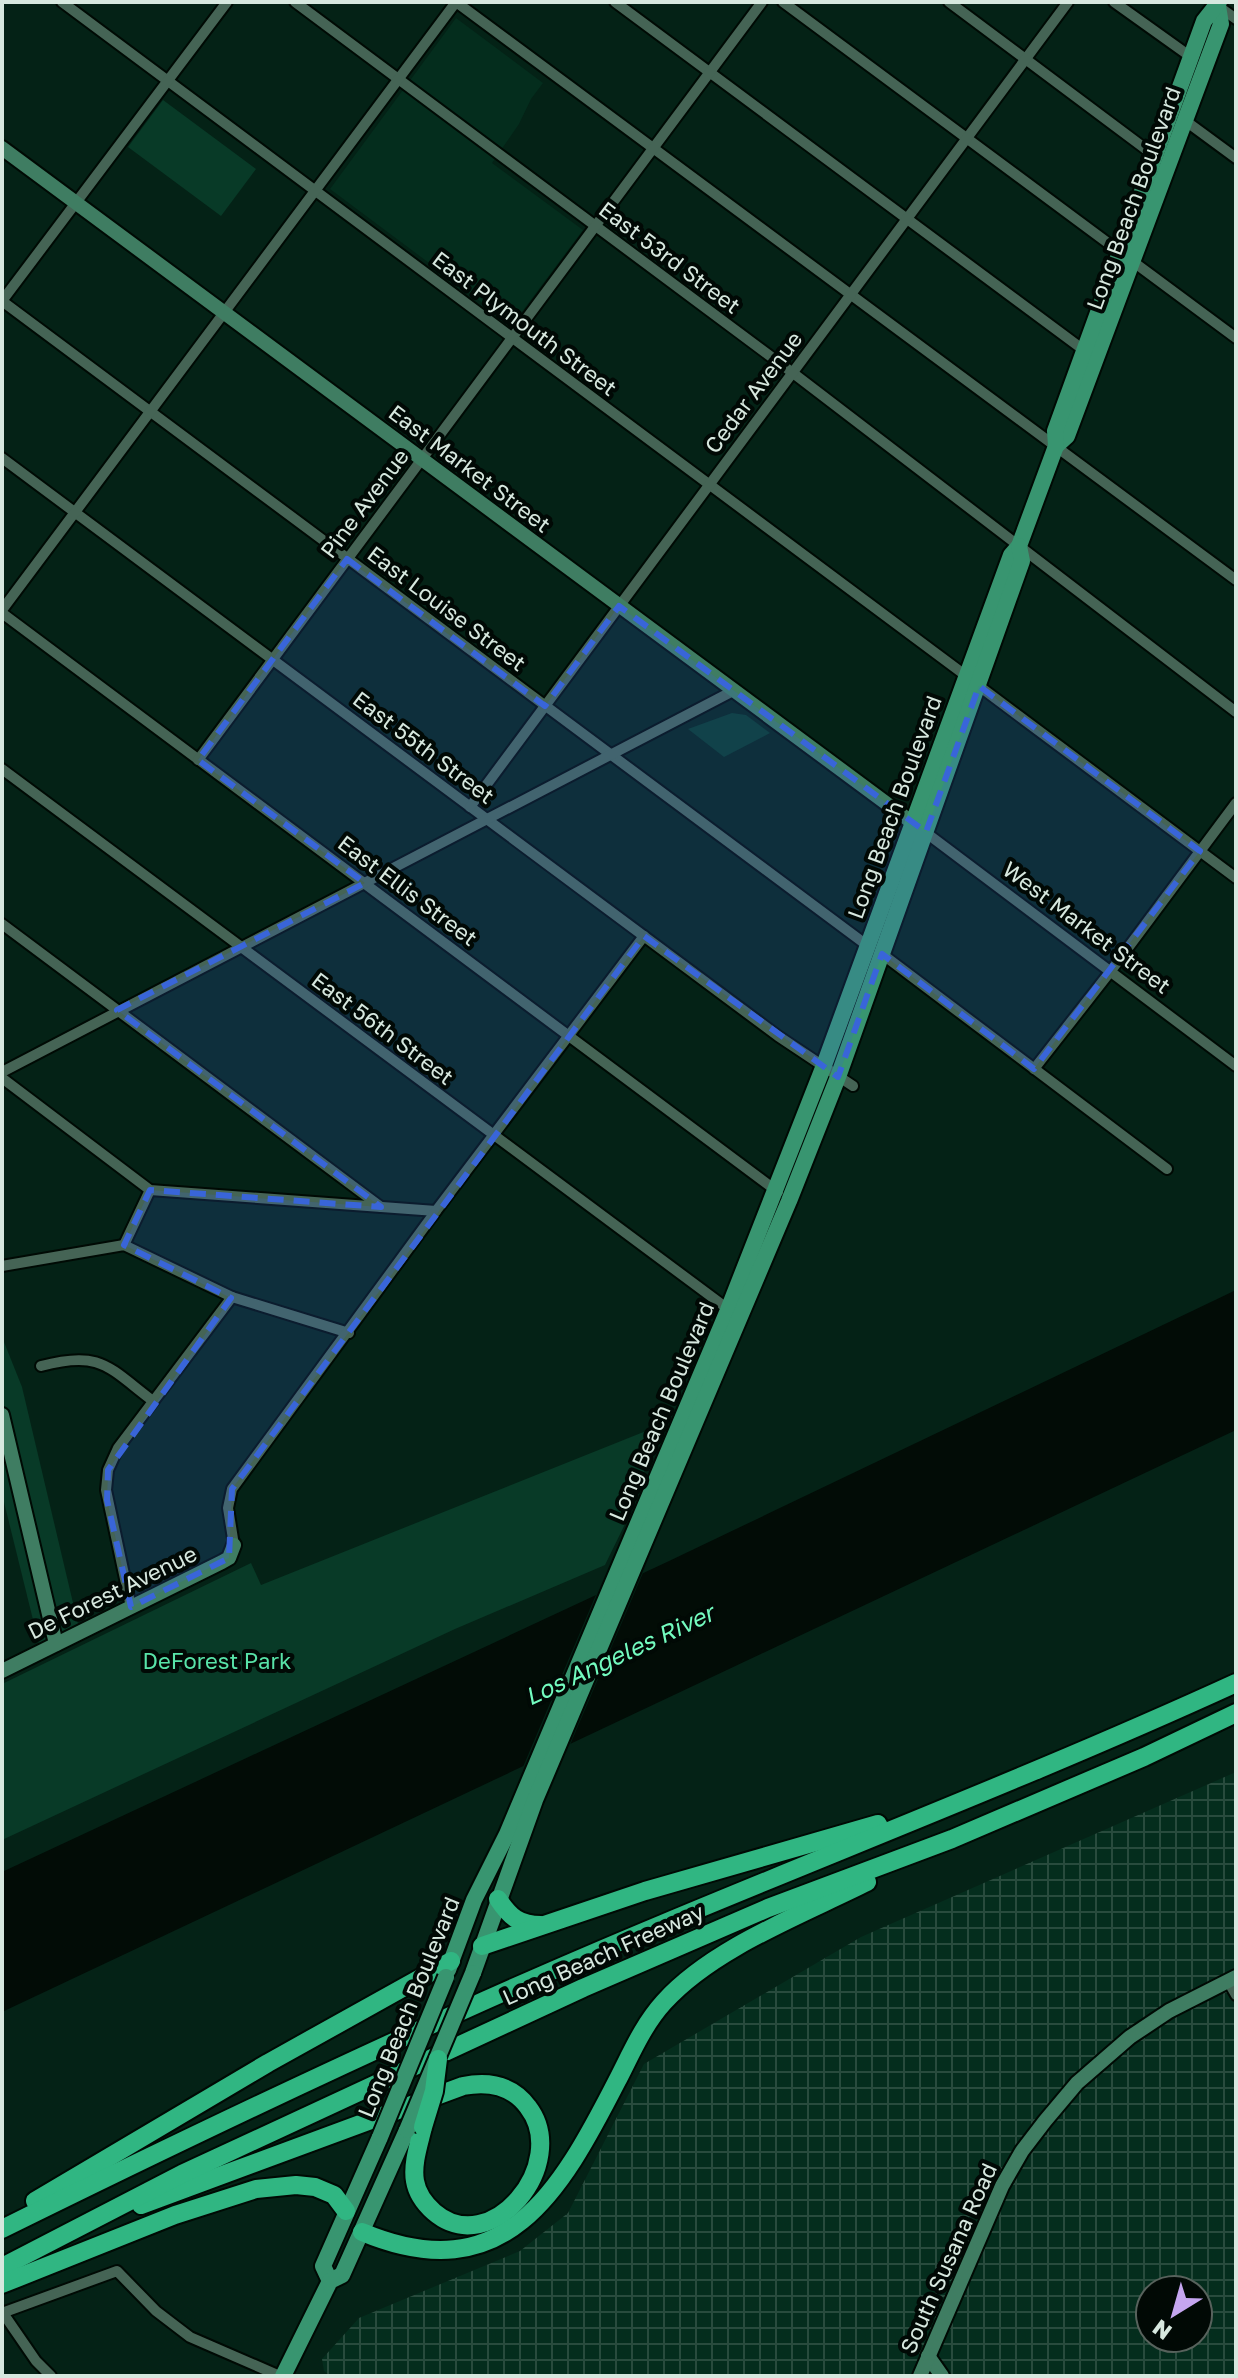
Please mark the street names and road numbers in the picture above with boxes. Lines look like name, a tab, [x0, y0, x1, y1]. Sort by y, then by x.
street label: Long Beach Boulevard	[1080, 83, 1186, 313]
street label: East 53rd Street	[594, 195, 746, 319]
street label: East Plymouth Street	[427, 245, 623, 401]
street label: Cedar Avenue	[698, 326, 808, 458]
street label: East Market Street	[384, 398, 556, 538]
street label: Pine Avenue	[314, 443, 414, 563]
street label: East Louise Street	[362, 540, 532, 676]
street label: East 55th Street	[348, 685, 500, 809]
street label: Long Beach Boulevard	[841, 692, 947, 922]
street label: East Ellis Street	[333, 829, 483, 951]
street label: West Market Street	[998, 855, 1176, 999]
street label: East 56th Street	[307, 966, 459, 1090]
street label: Long Beach Boulevard	[603, 1297, 719, 1525]
street label: De Forest Avenue	[23, 1539, 201, 1645]
street label: Long Beach Boulevard	[351, 1893, 465, 2121]
street label: Long Beach Freeway	[498, 1897, 708, 2011]
street label: South Susana Road	[894, 2159, 1002, 2357]

